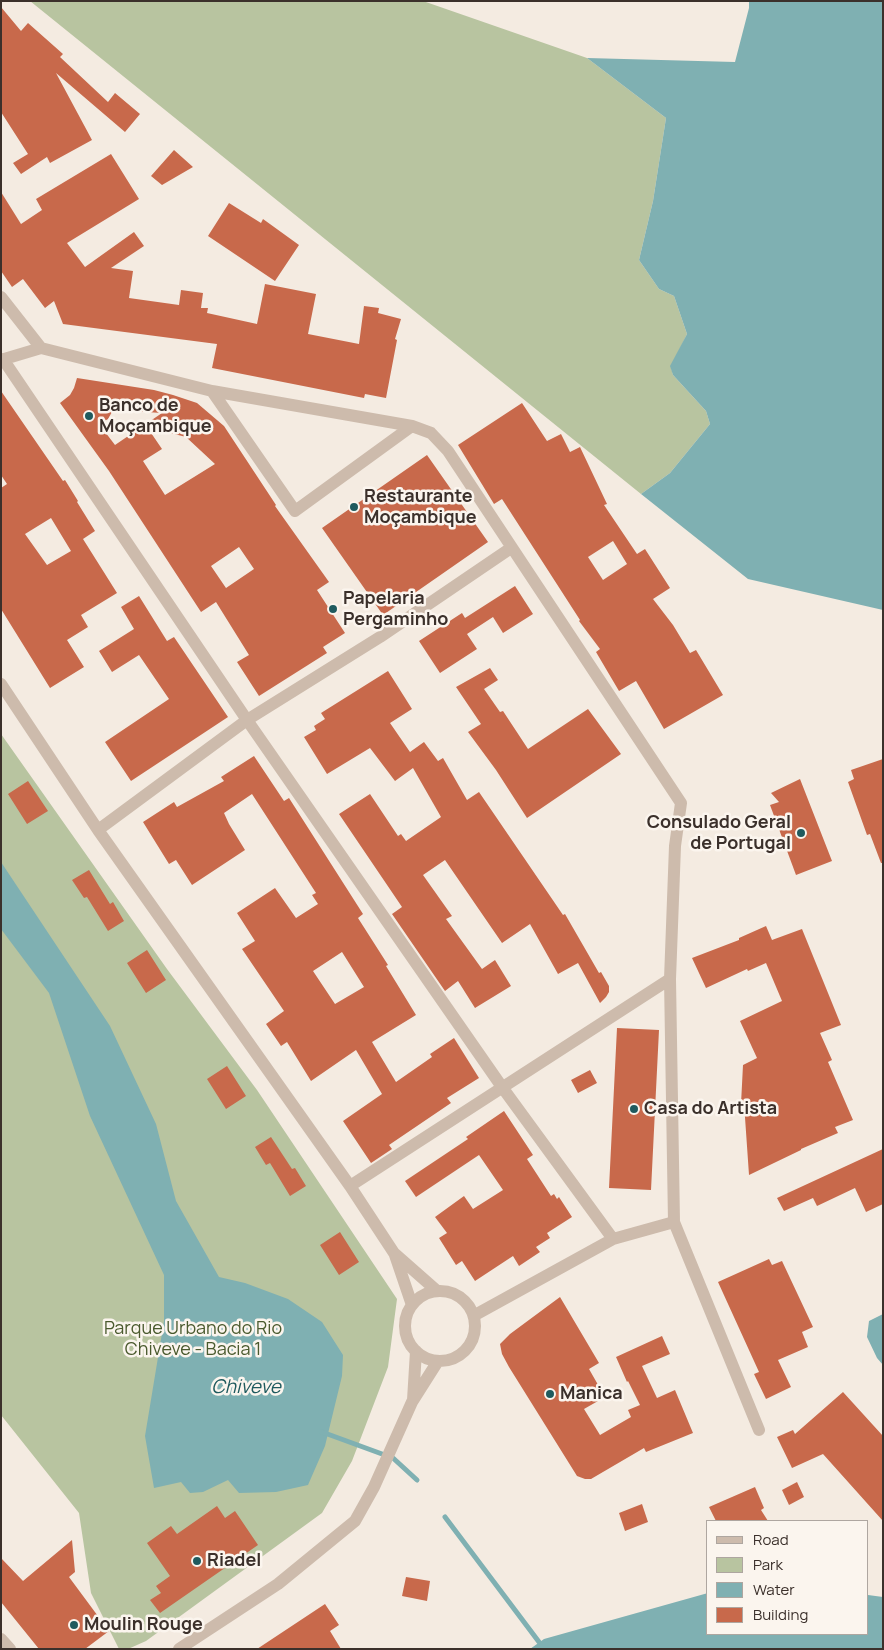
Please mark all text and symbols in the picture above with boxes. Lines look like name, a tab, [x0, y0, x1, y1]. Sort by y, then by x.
place label: Banco de Moçambique	[99, 395, 212, 438]
marker: Banco de Moçambique	[83, 410, 95, 422]
place label: Restaurante Moçambique	[364, 486, 477, 528]
marker: Restaurante Moçambique	[348, 501, 360, 513]
place label: Papelaria Pergaminho	[343, 588, 448, 630]
marker: Papelaria Pergaminho	[327, 603, 339, 615]
place label: Consulado Geral de Portugal	[647, 812, 791, 854]
marker: Consulado Geral de Portugal	[795, 827, 807, 839]
place label: Casa do Artista	[644, 1098, 777, 1120]
marker: Casa do Artista	[628, 1103, 640, 1115]
park label: Parque Urbano do Rio Chiveve - Bacia 1	[104, 1318, 282, 1360]
water label: Chiveve	[211, 1377, 281, 1399]
place label: Manica	[560, 1383, 623, 1405]
marker: Manica	[544, 1388, 556, 1400]
legend	[706, 1520, 869, 1635]
text: Road	[753, 1529, 789, 1550]
place label: Riadel	[207, 1550, 261, 1572]
text: Park	[753, 1554, 783, 1575]
marker: Riadel	[191, 1555, 203, 1567]
text: Water	[753, 1579, 795, 1600]
text: Building	[753, 1604, 808, 1625]
place label: Moulin Rouge	[84, 1614, 203, 1636]
marker: Moulin Rouge	[68, 1619, 80, 1631]

